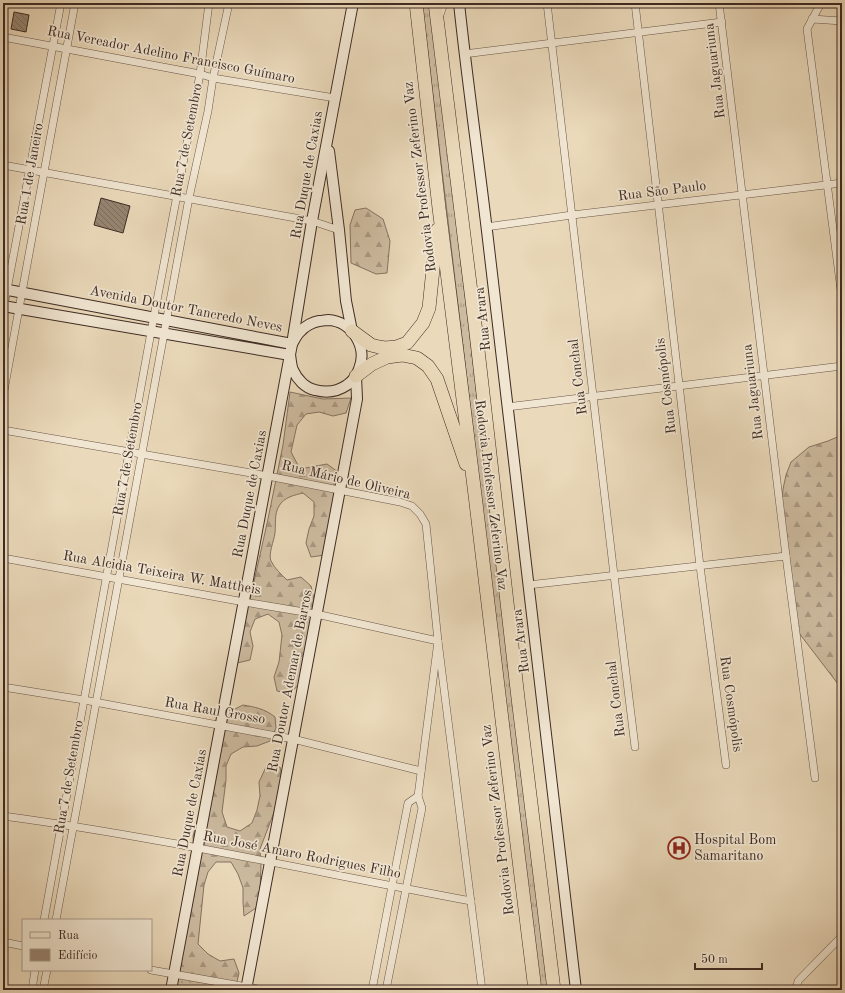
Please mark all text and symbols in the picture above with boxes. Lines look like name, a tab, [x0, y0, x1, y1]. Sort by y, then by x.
street label: Rua Jaguariuna	[702, 22, 728, 120]
street label: Rua Vereador Adelino Francisco Guímaro	[46, 24, 296, 86]
street label: Rodovia Professor Zeferino Vaz	[401, 81, 439, 273]
street label: Rua 7 de Setembro	[169, 82, 205, 198]
street label: Rua Duque de Caxias	[289, 110, 325, 240]
street label: Rua 1 de Janeiro	[14, 122, 46, 226]
street label: Rua São Paulo	[617, 179, 707, 203]
street label: Avenida Doutor Tancredo Neves	[88, 283, 284, 335]
street label: Rua Arara	[473, 286, 493, 352]
street label: Rua Cosmópolis	[653, 337, 679, 435]
street label: Rua Conchal	[566, 338, 590, 416]
street label: Rua Jaguariuna	[740, 343, 766, 441]
street label: Rodovia Professor Zeferino Vaz	[472, 399, 510, 591]
street label: Rua 7 de Setembro	[111, 401, 145, 517]
street label: Rua Duque de Caxias	[231, 429, 269, 559]
street label: Rua Mário de Oliveira	[280, 458, 412, 502]
street label: Rua Alcidia Teixeira W. Mattheis	[62, 549, 262, 597]
street label: Rua Doutor Ademar de Barros	[265, 588, 315, 774]
street label: Rua Arara	[510, 608, 532, 674]
street label: Rua Cosmópolis	[717, 655, 745, 753]
street label: Rua Conchal	[604, 660, 628, 738]
street label: Rua Raul Grosso	[163, 695, 267, 727]
street label: Rua 7 de Setembro	[52, 719, 86, 835]
street label: Rodovia Professor Zeferino Vaz	[479, 724, 517, 916]
street label: Rua Duque de Caxias	[171, 748, 209, 878]
street label: Rua José Amaro Rodrigues Filho	[202, 829, 402, 881]
place label: Hospital Bom Samaritano	[694, 833, 776, 863]
hospital icon: Hospital Bom Samaritano	[666, 835, 692, 861]
legend	[22, 919, 152, 971]
text: Rua	[58, 930, 79, 942]
scale bar	[695, 945, 762, 971]
text: Edifício	[58, 950, 97, 962]
text: 50 m	[701, 953, 728, 966]

